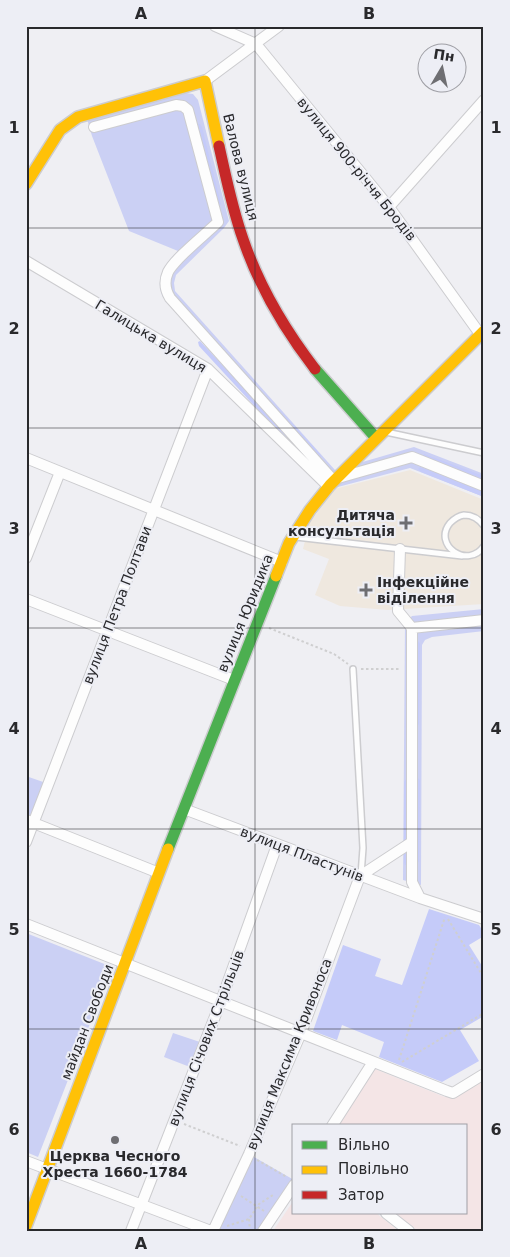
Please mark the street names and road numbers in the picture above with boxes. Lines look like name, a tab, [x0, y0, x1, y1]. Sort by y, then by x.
street label: вулиця 900-річчя Бродів	[294, 94, 420, 244]
street label: Валова вулиця	[220, 112, 262, 222]
street label: Галицька вулиця	[92, 296, 210, 376]
street label: вулиця Петра Полтави	[79, 524, 155, 686]
street label: вулиця Юридика	[214, 552, 276, 674]
street label: вулиця Пластунів	[238, 823, 366, 885]
street label: вулиця Січових Стрільців	[165, 948, 247, 1128]
street label: вулиця Максима Кривоноса	[243, 956, 335, 1152]
street label: майдан Свободи	[58, 962, 116, 1082]

